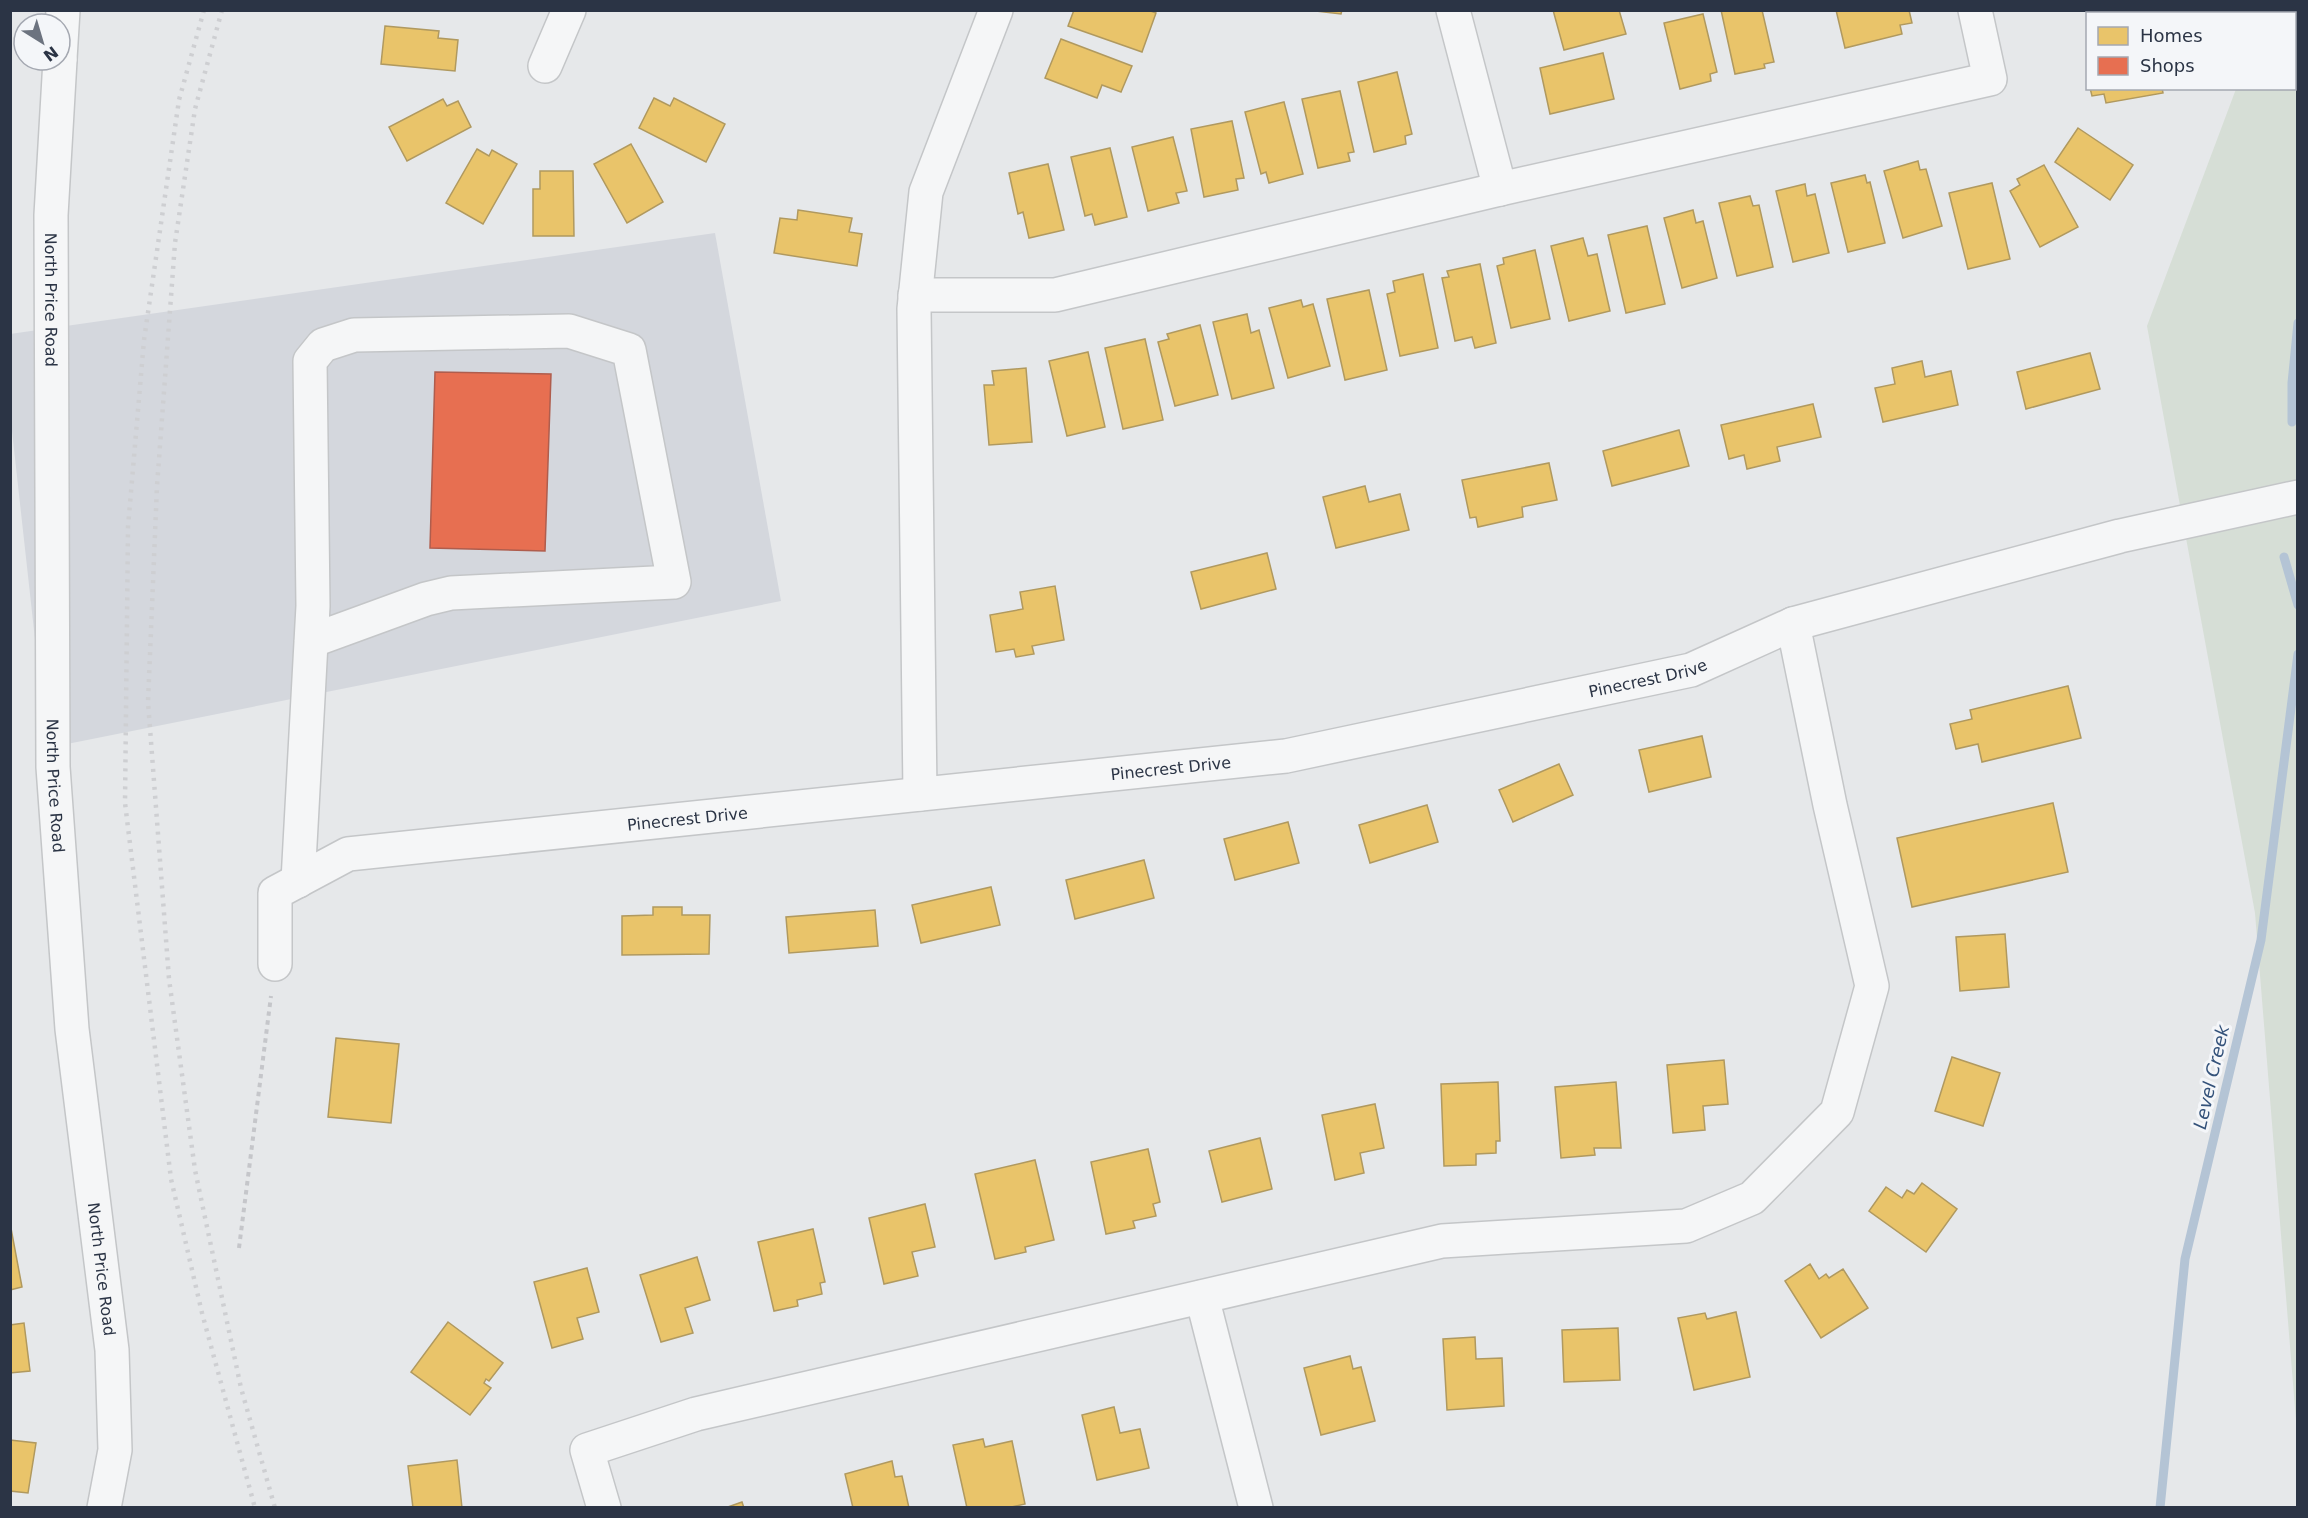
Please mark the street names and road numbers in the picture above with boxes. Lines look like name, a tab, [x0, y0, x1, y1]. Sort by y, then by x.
street label: North Price Road	[42, 233, 61, 367]
street label: Pinecrest Drive	[1587, 655, 1710, 701]
street label: North Price Road	[43, 719, 69, 853]
street label: Pinecrest Drive	[1110, 752, 1232, 784]
street label: Pinecrest Drive	[626, 803, 749, 834]
street label: North Price Road	[84, 1201, 120, 1337]

